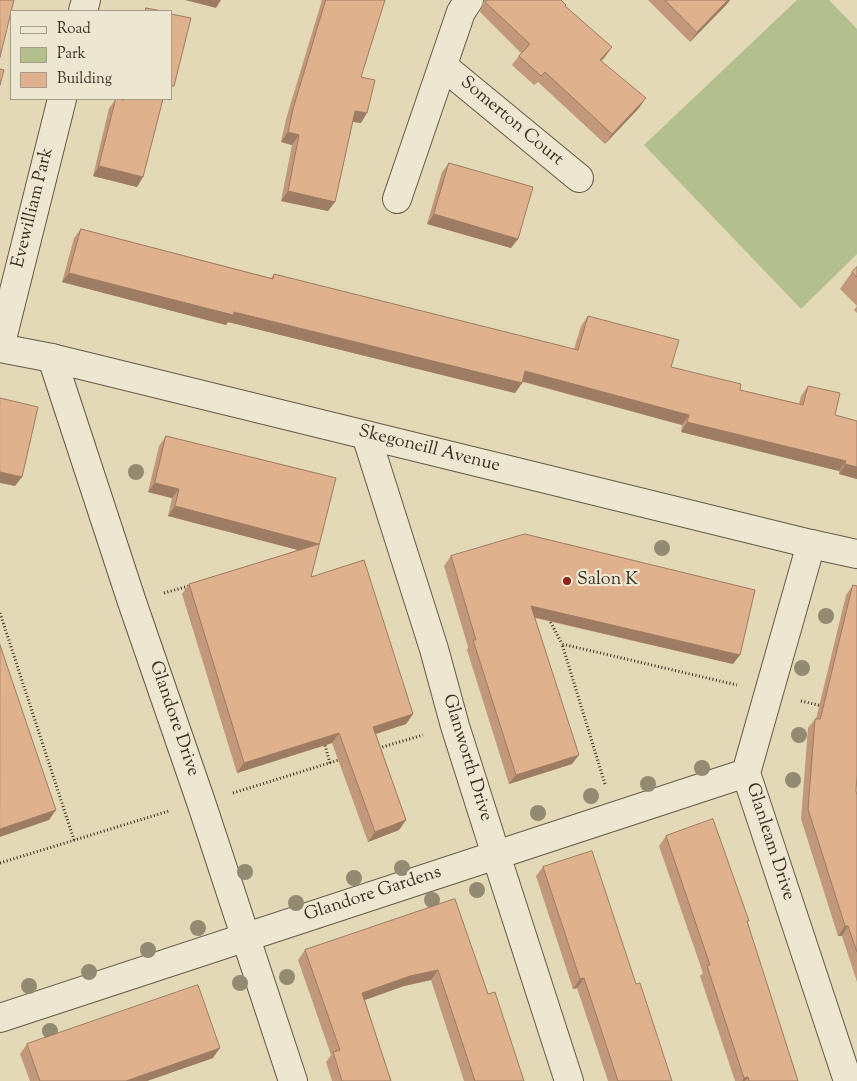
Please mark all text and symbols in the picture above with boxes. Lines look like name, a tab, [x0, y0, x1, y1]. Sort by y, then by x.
legend	[10, 10, 172, 100]
text: Road	[57, 19, 91, 40]
text: Park	[57, 44, 86, 65]
text: Building	[57, 69, 112, 90]
street label: Somerton Court	[455, 73, 567, 171]
street label: Evewilliam Park	[9, 146, 59, 270]
street label: Skegoneill Avenue	[356, 422, 502, 478]
place label: Salon K	[577, 570, 638, 592]
marker: Salon K	[561, 575, 573, 587]
street label: Glandore Drive	[143, 658, 203, 780]
street label: Glanworth Drive	[436, 692, 496, 824]
street label: Glanleam Drive	[740, 781, 798, 903]
street label: Glandore Gardens	[302, 863, 444, 927]

